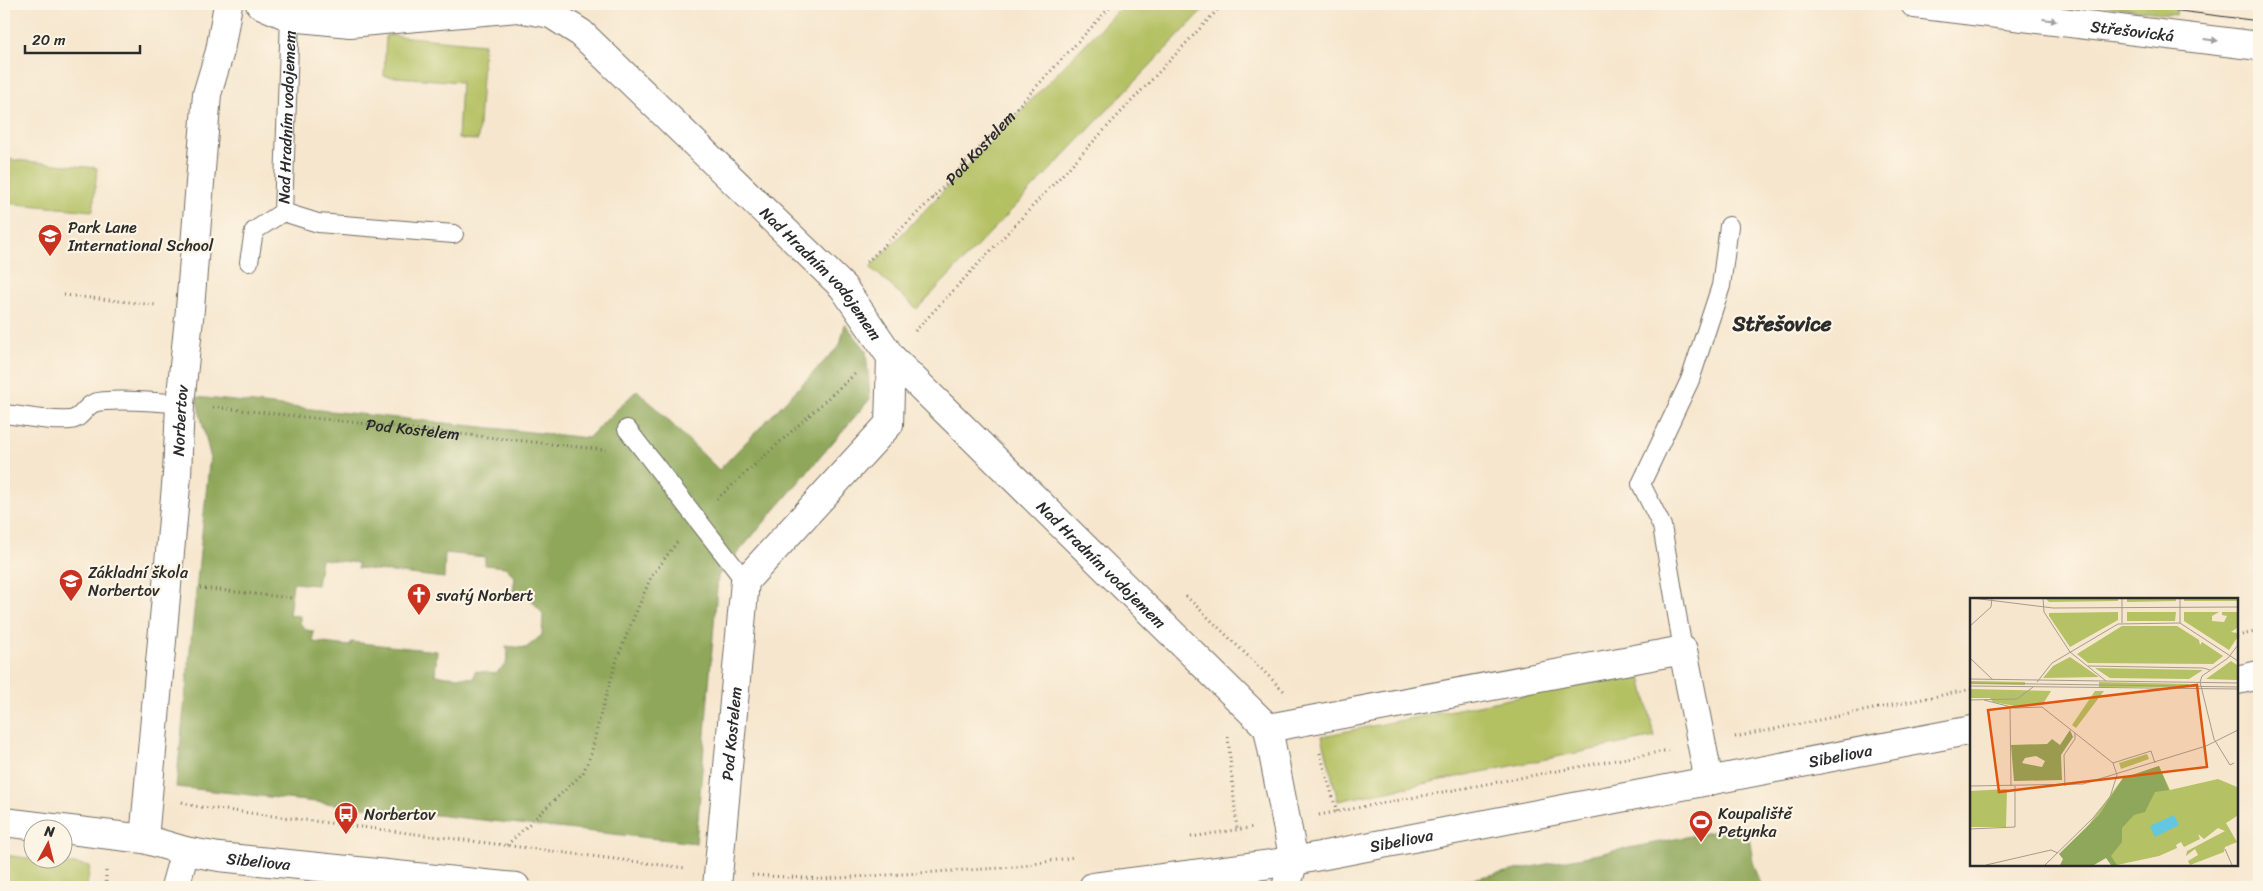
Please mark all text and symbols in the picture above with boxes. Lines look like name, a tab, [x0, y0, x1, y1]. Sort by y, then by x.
street label: Střešovická	[2089, 12, 2176, 51]
one-way arrow	[2042, 17, 2058, 25]
scale bar	[25, 22, 140, 54]
text: 20 m	[32, 27, 66, 53]
street label: Nad Hradním vodojemem	[269, 30, 305, 204]
one-way arrow	[2204, 36, 2220, 44]
street label: Pod Kostelem	[938, 103, 1023, 192]
street label: Nad Hradním vodojemem	[753, 199, 890, 347]
place label: Park Lane International School	[67, 213, 214, 260]
school or university icon: Park Lane International School	[37, 223, 63, 257]
district label: Střešovice	[1732, 305, 1832, 343]
street label: Norbertov	[164, 383, 197, 457]
street label: Pod Kostelem	[364, 410, 461, 449]
street label: Nad Hradním vodojemem	[1029, 493, 1173, 636]
place label: Základní škola Norbertov	[88, 558, 189, 605]
school or university icon: Základní škola Norbertov	[58, 568, 84, 602]
place label: svatý Norbert	[435, 581, 533, 610]
church icon: svatý Norbert	[406, 582, 432, 616]
inset map	[1970, 598, 2238, 866]
street label: Pod Kostelem	[713, 686, 750, 782]
street label: Sibeliova	[1806, 735, 1875, 776]
place label: Koupaliště Petynka	[1718, 799, 1794, 846]
place label: Norbertov	[364, 800, 436, 829]
bus stop icon: Norbertov	[333, 801, 359, 835]
sports icon: Koupaliště Petynka	[1688, 809, 1714, 843]
north arrow	[22, 818, 72, 868]
text: N	[42, 818, 56, 845]
street label: Sibeliova	[1367, 820, 1437, 861]
street label: Sibeliova	[225, 844, 293, 879]

